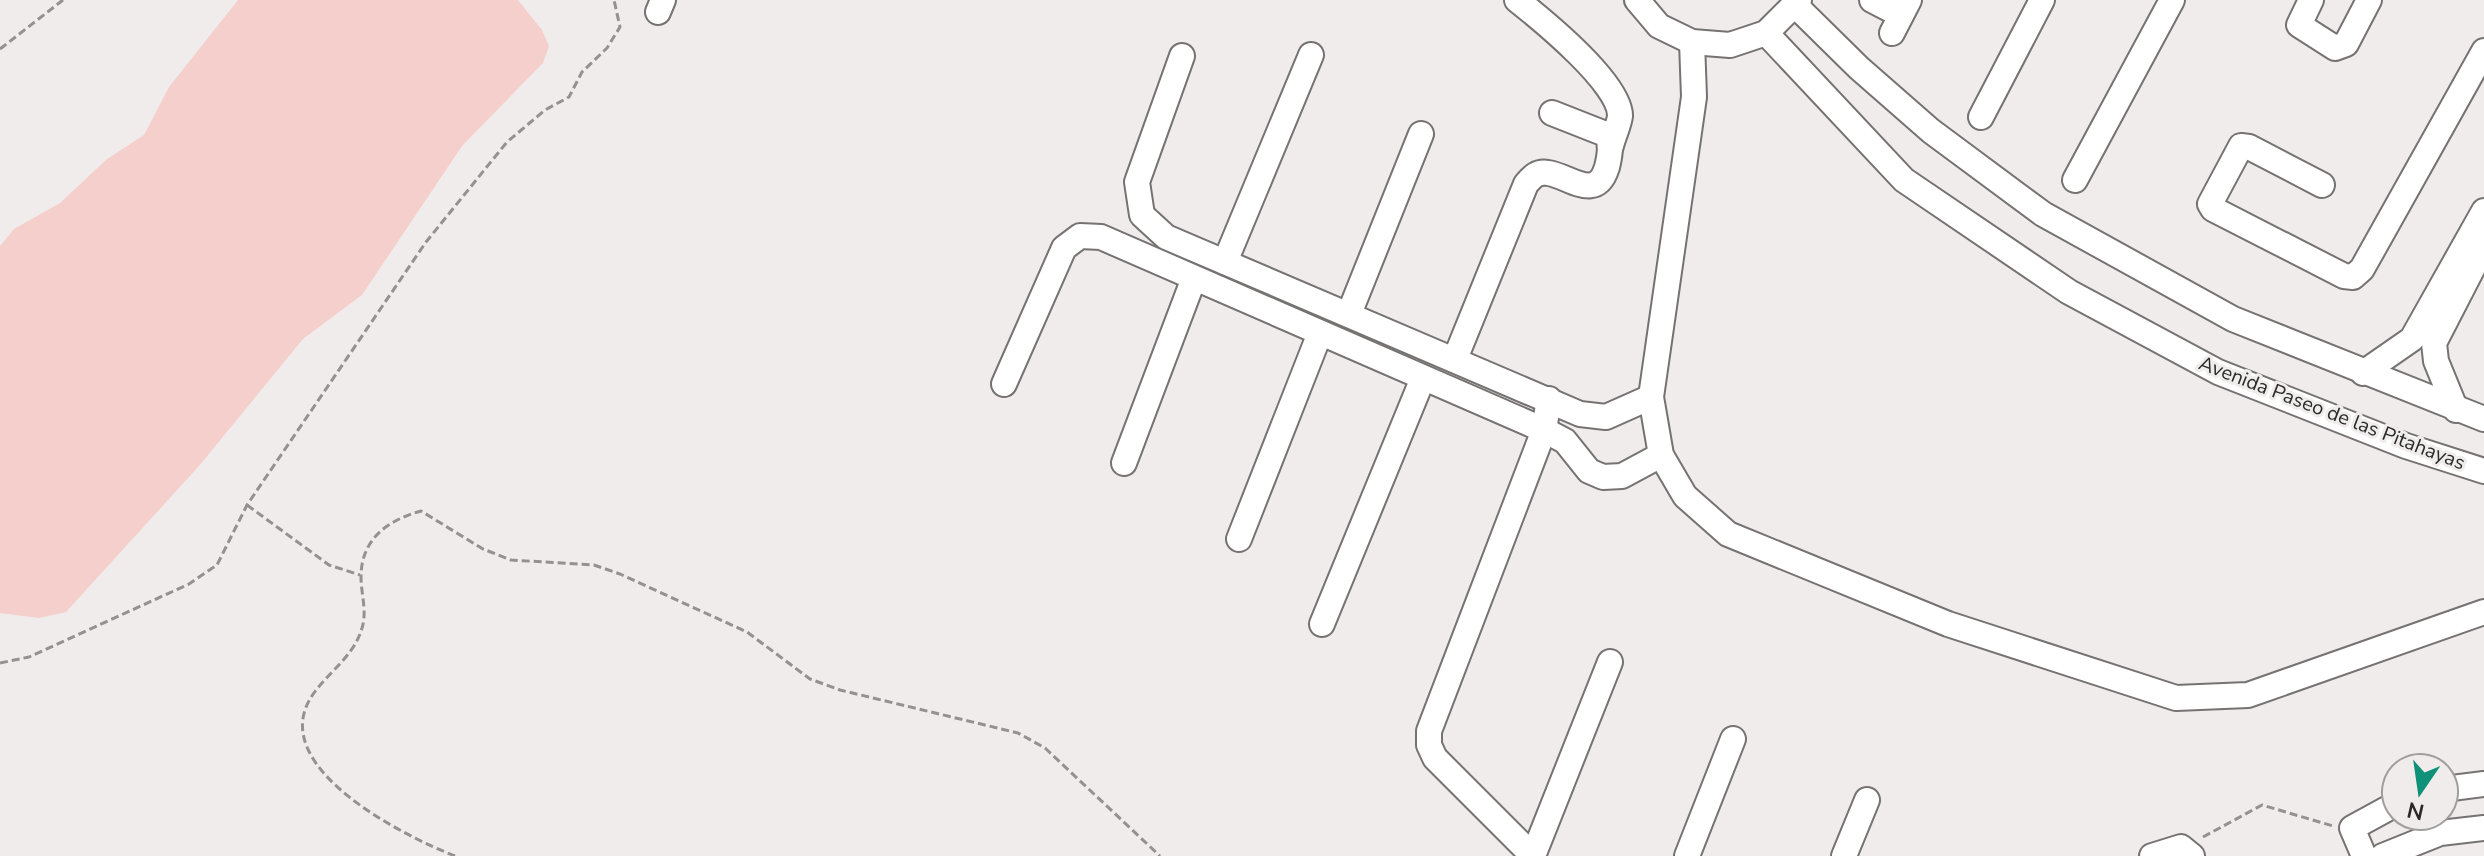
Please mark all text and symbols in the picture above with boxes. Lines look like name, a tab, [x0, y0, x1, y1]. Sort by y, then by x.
street label: Avenida Paseo de las Pitahayas	[2195, 350, 2469, 476]
north arrow	[2380, 752, 2460, 832]
text: N	[2404, 794, 2427, 827]

